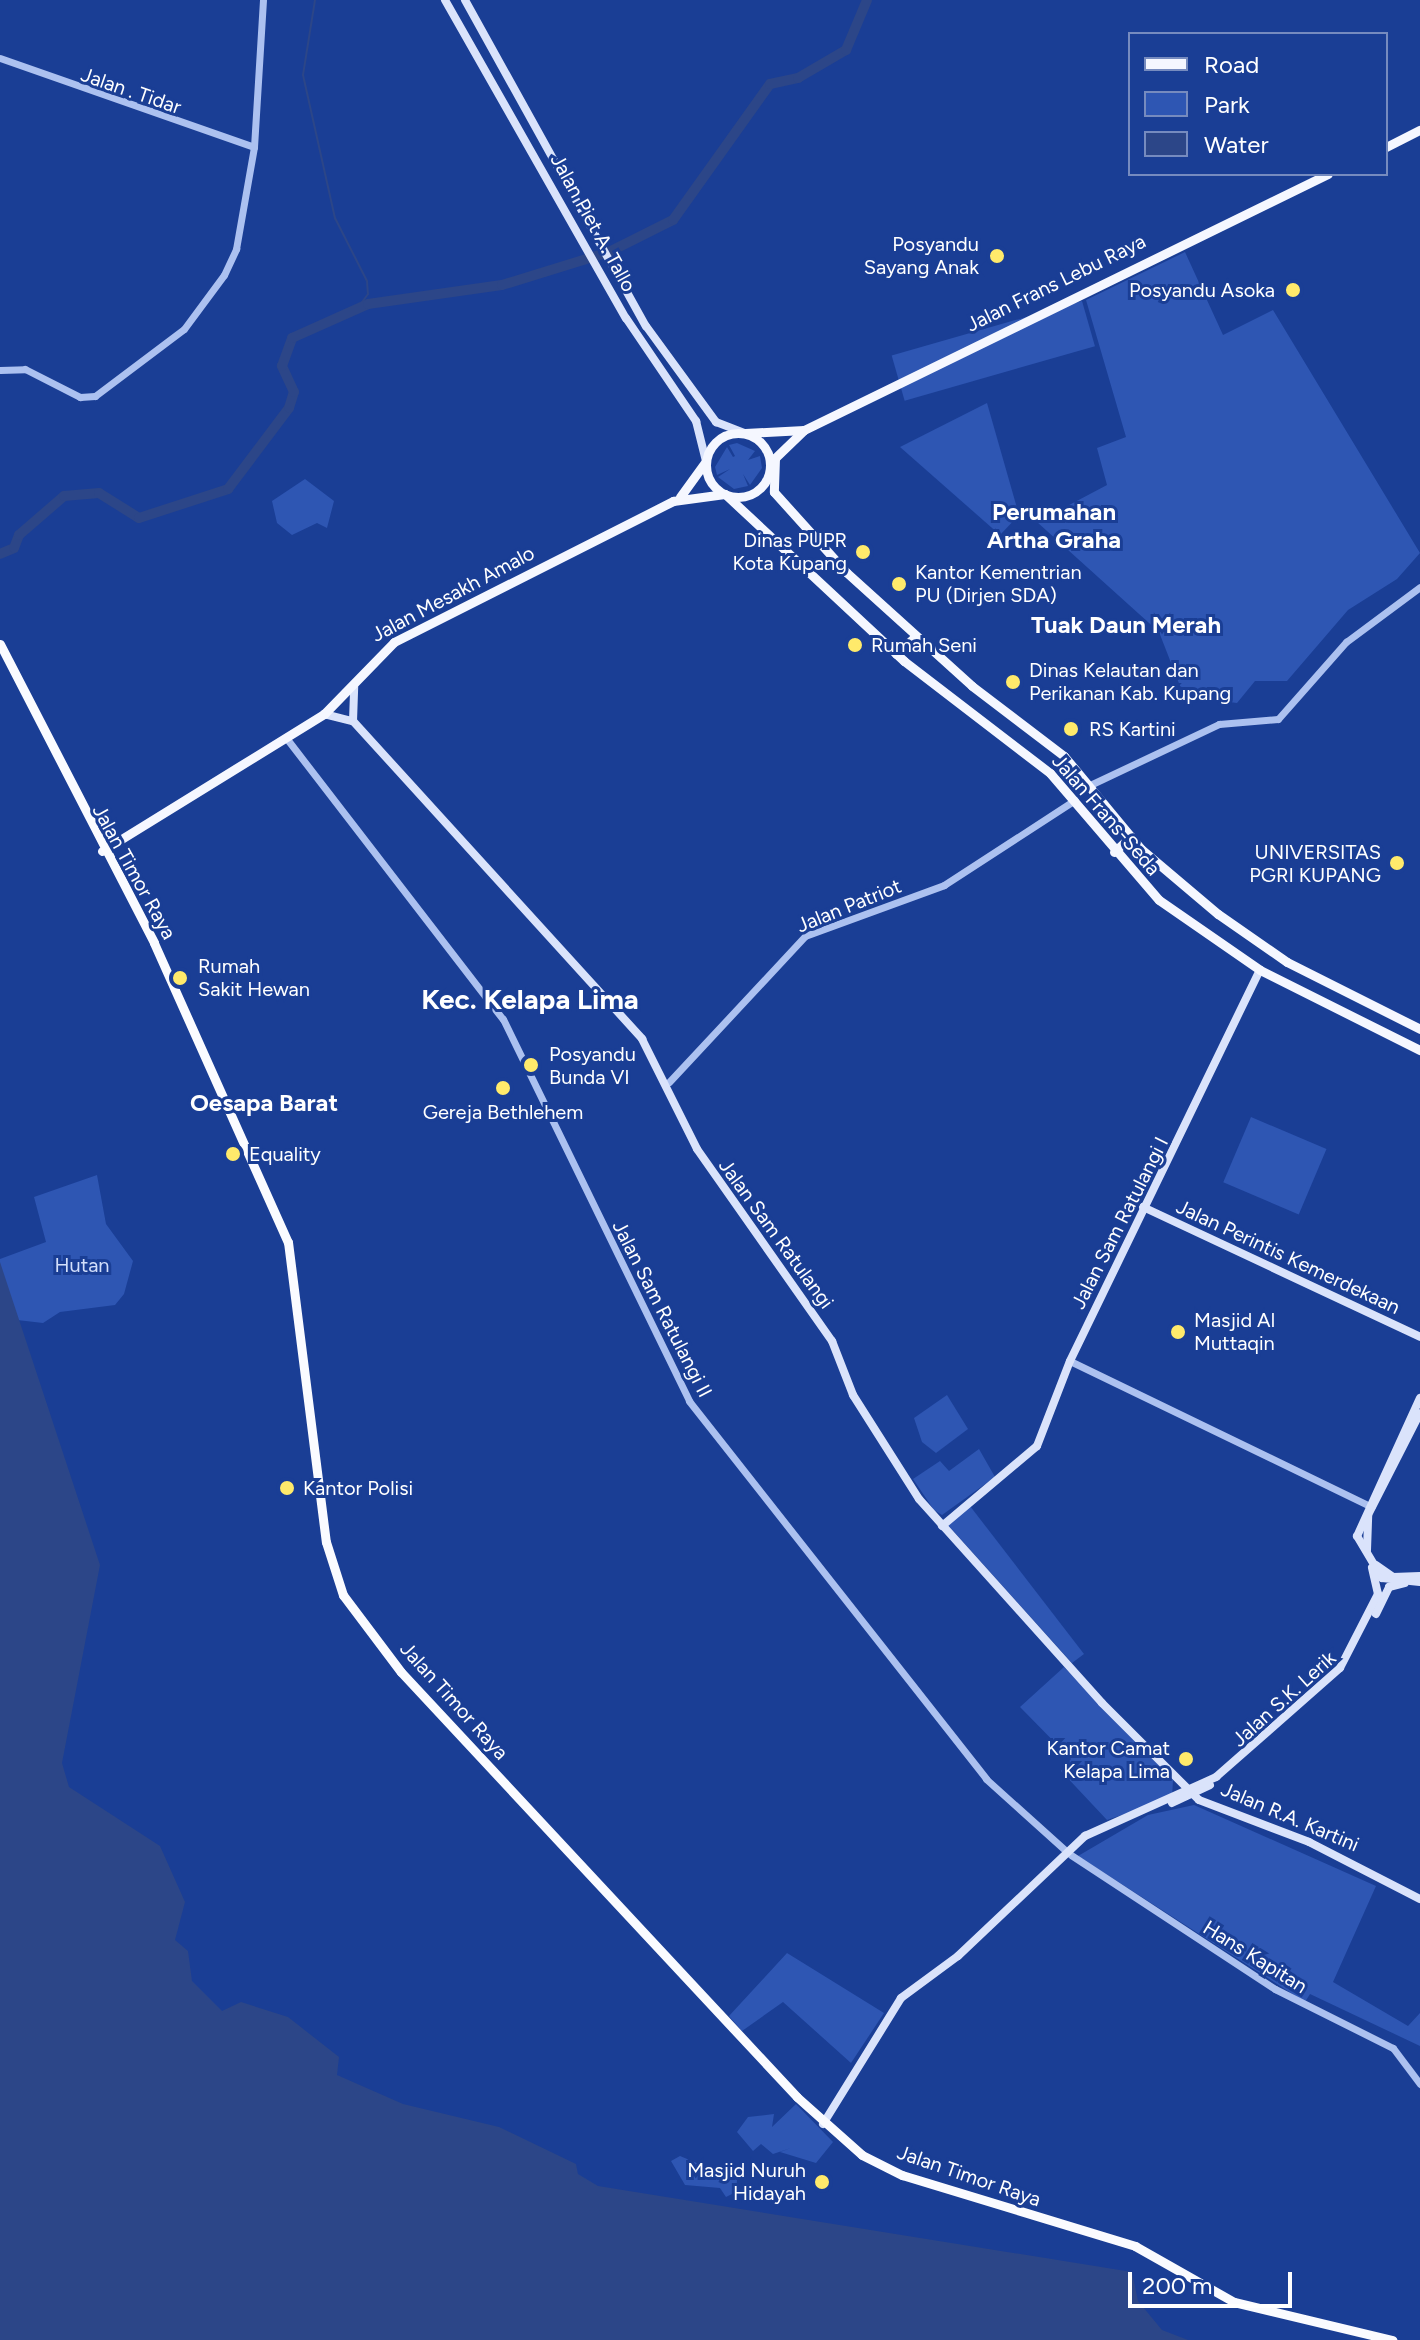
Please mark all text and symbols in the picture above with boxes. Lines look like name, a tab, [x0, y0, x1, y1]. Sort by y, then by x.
legend	[1128, 32, 1388, 176]
text: Road	[1204, 50, 1259, 79]
street label: Jalan . Tidar	[78, 63, 184, 119]
text: Park	[1204, 90, 1250, 119]
text: Water	[1204, 130, 1269, 159]
street label: Jalan Piet A. Tallo	[545, 150, 641, 296]
street label: Jalan Frans Lebu Raya	[962, 229, 1150, 337]
place label: Posyandu Sayang Anak	[864, 232, 979, 279]
marker: Posyandu Sayang Anak	[986, 245, 1008, 267]
place label: Posyandu Asoka	[1129, 278, 1275, 302]
marker: Posyandu Asoka	[1282, 279, 1304, 301]
district label: Perumahan Artha Graha	[987, 498, 1121, 554]
place label: Dinas PUPR Kota Kupang	[732, 528, 847, 575]
street label: Jalan Mesakh Amalo	[367, 541, 539, 647]
marker: Dinas PUPR Kota Kupang	[854, 543, 872, 561]
place label: Kantor Kementrian PU (Dirjen SDA)	[915, 560, 1082, 607]
marker: Kantor Kementrian PU (Dirjen SDA)	[890, 575, 908, 593]
district label: Tuak Daun Merah	[1031, 611, 1221, 639]
place label: Rumah Seni	[871, 633, 977, 657]
marker: Rumah Seni	[846, 636, 864, 654]
place label: Dinas Kelautan dan Perikanan Kab. Kupang	[1029, 658, 1231, 705]
marker: Dinas Kelautan dan Perikanan Kab. Kupang	[1004, 673, 1022, 691]
place label: RS Kartini	[1089, 717, 1176, 741]
marker: RS Kartini	[1060, 718, 1082, 740]
street label: Jalan Frans-Seda	[1047, 749, 1165, 881]
street label: Jalan Timor Raya	[87, 800, 181, 944]
place label: UNIVERSITAS PGRI KUPANG	[1249, 840, 1381, 887]
marker: UNIVERSITAS PGRI KUPANG	[1388, 854, 1406, 872]
street label: Jalan Patriot	[793, 874, 905, 938]
place label: Rumah Sakit Hewan	[198, 954, 310, 1001]
marker: Rumah Sakit Hewan	[169, 967, 191, 989]
district label: Kec. Kelapa Lima	[421, 982, 639, 1016]
place label: Posyandu Bunda VI	[549, 1042, 636, 1089]
marker: Posyandu Bunda VI	[520, 1054, 542, 1076]
marker: Gereja Bethlehem	[494, 1079, 512, 1097]
district label: Oesapa Barat	[190, 1089, 338, 1117]
place label: Gereja Bethlehem	[423, 1100, 583, 1124]
street label: Jalan Sam Ratulangi I	[1066, 1133, 1174, 1313]
place label: Equality	[249, 1142, 321, 1166]
marker: Equality	[224, 1145, 242, 1163]
street label: Jalan Sam Ratulangi	[714, 1154, 838, 1314]
street label: Jalan Perintis Kemerdekaan	[1172, 1195, 1404, 1319]
street label: Jalan Sam Ratulangi II	[607, 1217, 717, 1401]
park label: Hutan	[54, 1253, 110, 1277]
place label: Masjid Al Muttaqin	[1194, 1308, 1275, 1355]
marker: Masjid Al Muttaqin	[1169, 1323, 1187, 1341]
place label: Kantor Polisi	[303, 1476, 413, 1500]
marker: Kantor Polisi	[278, 1479, 296, 1497]
street label: Jalan Timor Raya	[395, 1637, 513, 1765]
street label: Jalan S.K. Lerik	[1227, 1646, 1341, 1752]
place label: Kantor Camat Kelapa Lima	[1046, 1736, 1170, 1783]
marker: Kantor Camat Kelapa Lima	[1177, 1750, 1195, 1768]
street label: Jalan R.A. Kartini	[1217, 1777, 1363, 1857]
street label: Hans Kapitan	[1199, 1916, 1311, 1998]
street label: Jalan Timor Raya	[894, 2140, 1044, 2212]
place label: Masjid Nuruh Hidayah	[687, 2158, 806, 2205]
marker: Masjid Nuruh Hidayah	[813, 2173, 831, 2191]
scale bar	[1132, 2256, 1296, 2306]
text: 200 m	[1142, 2271, 1213, 2300]

